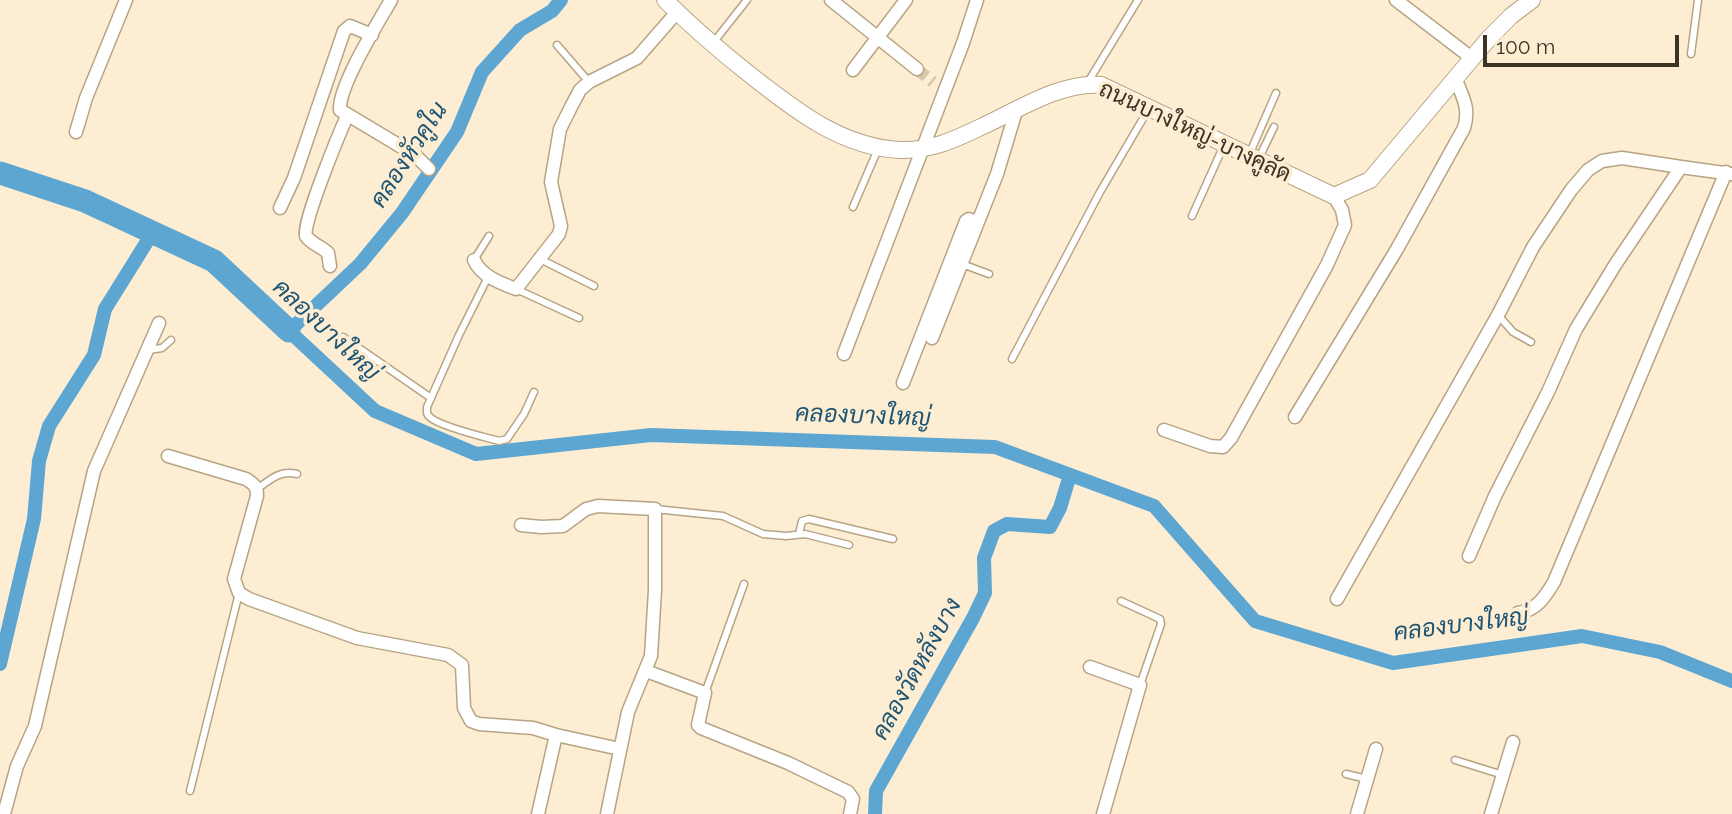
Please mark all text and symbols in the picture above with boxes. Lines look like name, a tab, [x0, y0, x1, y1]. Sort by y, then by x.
scale bar	[1487, 21, 1683, 65]
text: 100 m	[1496, 34, 1555, 59]
street label: ถนนบางใหญ่-บางคูลัด	[1095, 75, 1295, 189]
water label: คลองหัวคูใน	[364, 97, 454, 213]
water label: คลองบางใหญ่	[266, 273, 386, 387]
water label: คลองบางใหญ่	[795, 399, 931, 433]
water label: คลองวัดหลังบาง	[866, 593, 968, 745]
water label: คลองบางใหญ่	[1392, 602, 1530, 648]

